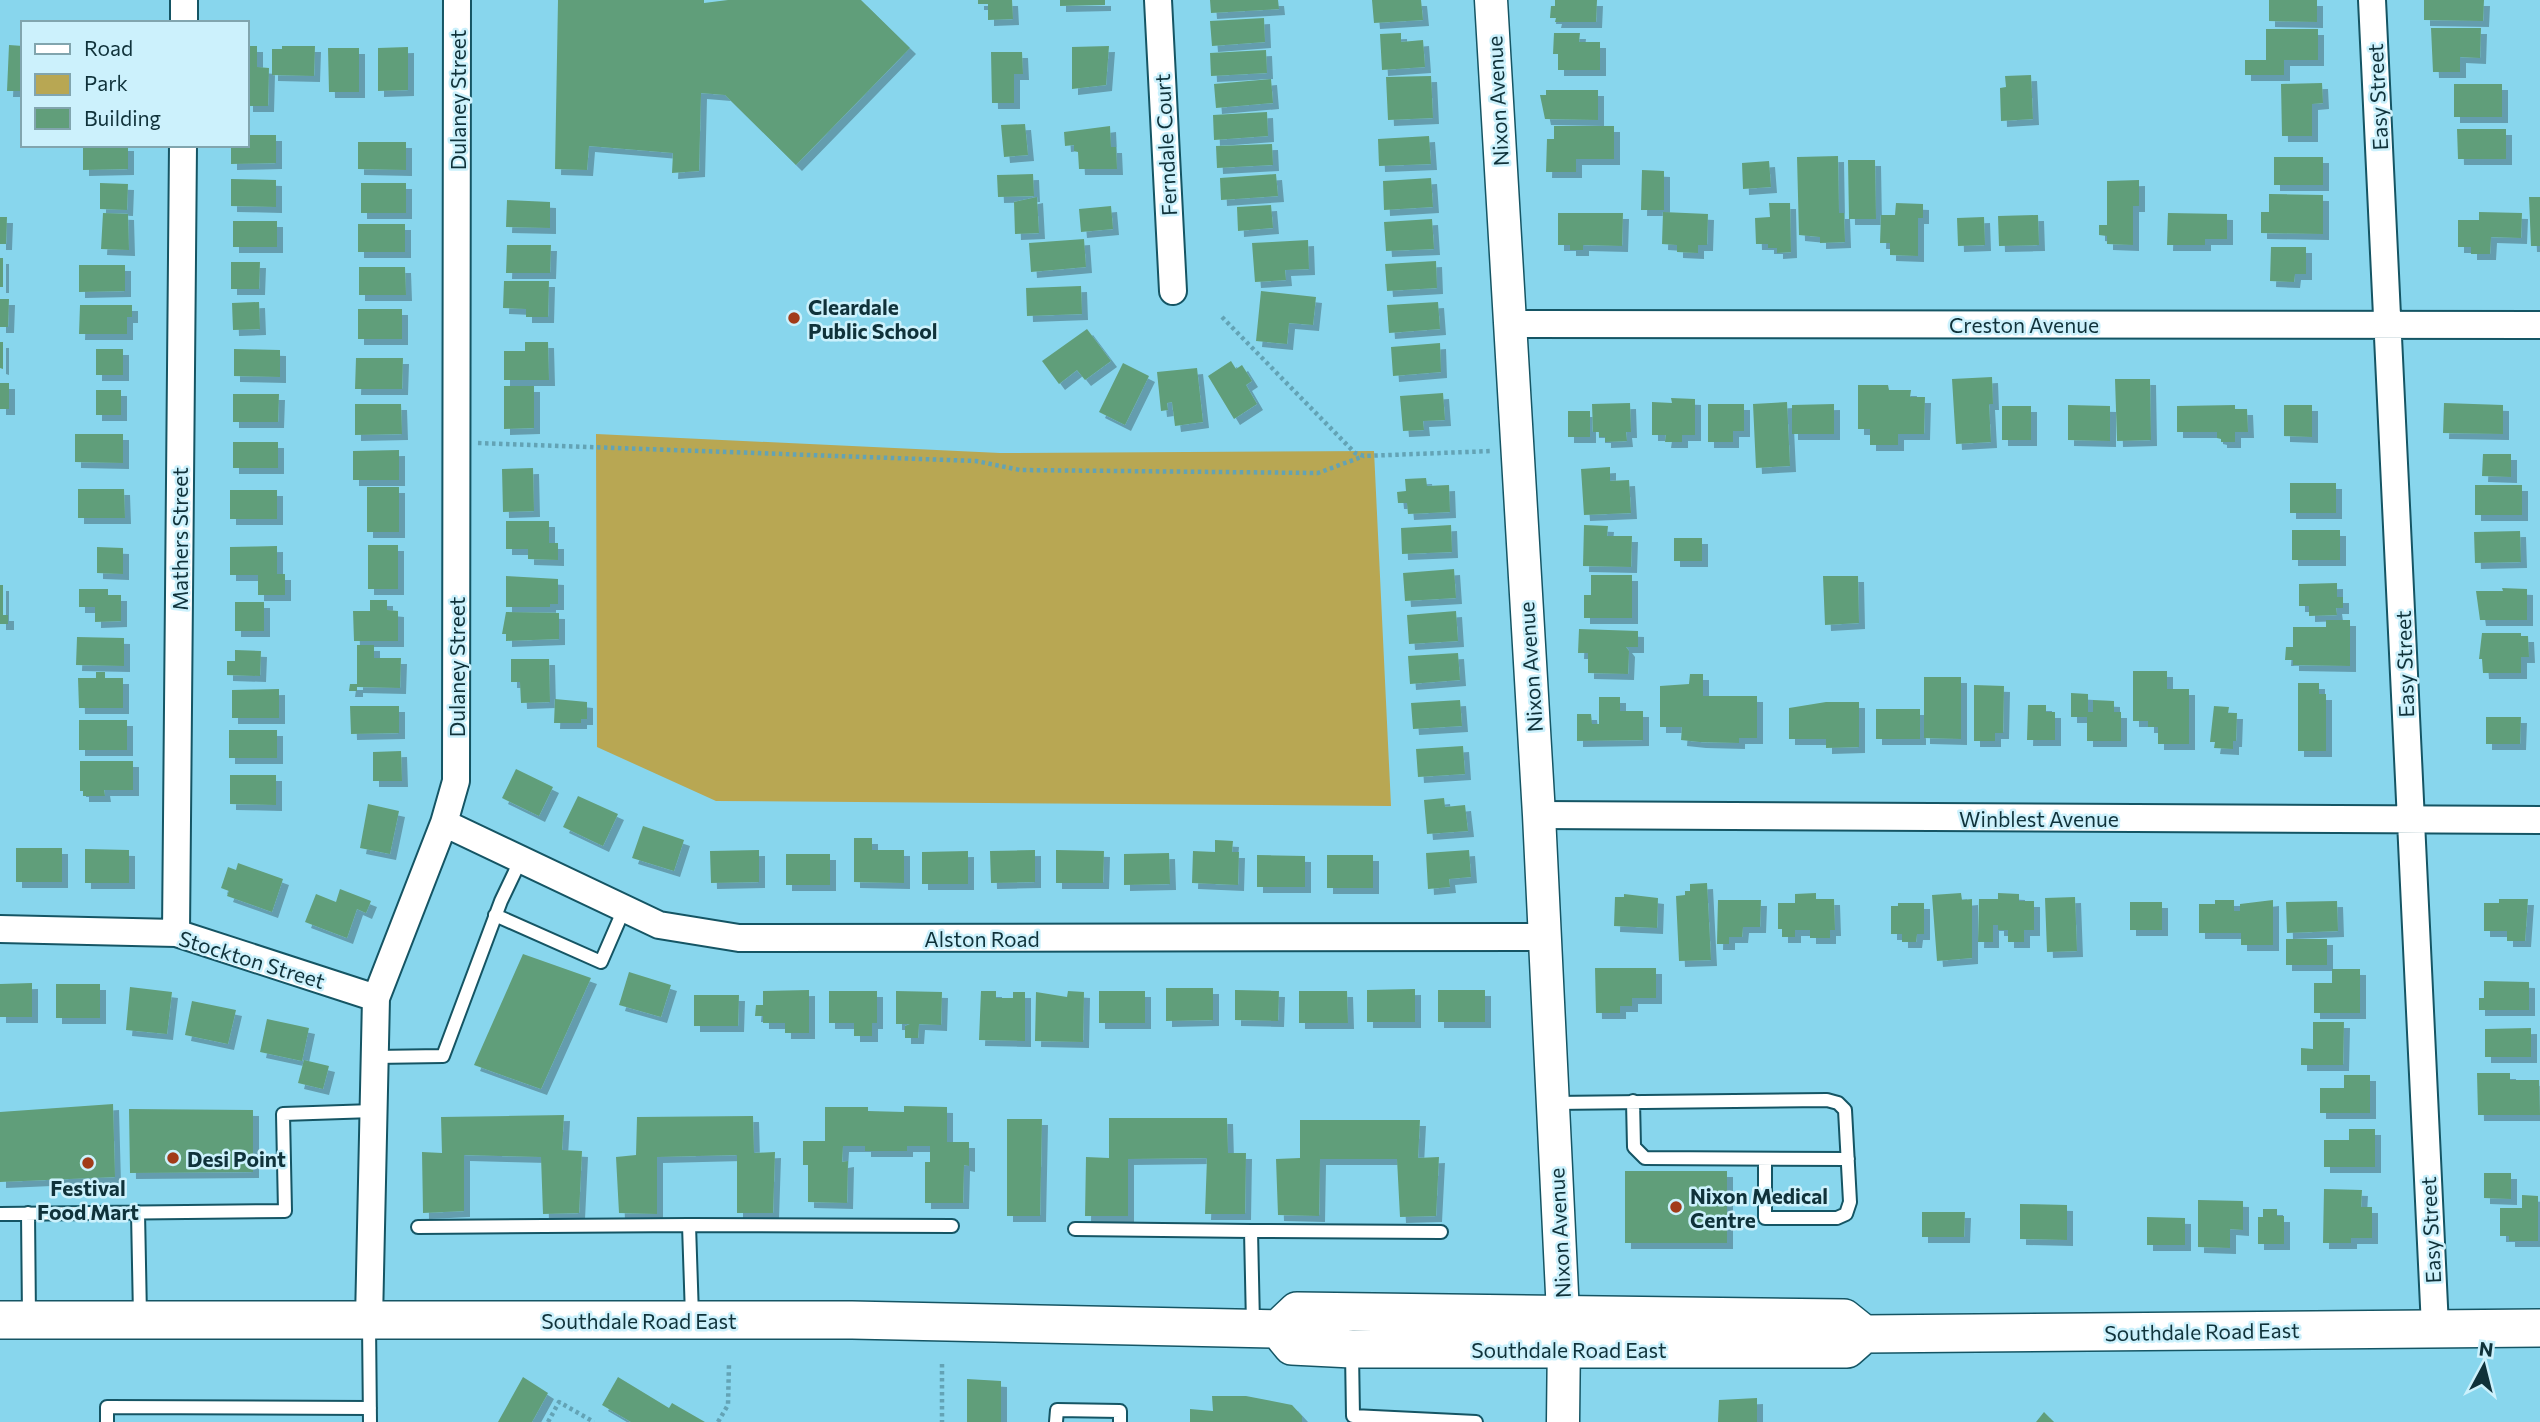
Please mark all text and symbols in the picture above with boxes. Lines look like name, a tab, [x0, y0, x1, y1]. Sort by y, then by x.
legend	[21, 21, 248, 147]
street label: Dulaney Street	[445, 30, 470, 170]
text: Road	[84, 35, 133, 60]
street label: Nixon Avenue	[1481, 35, 1513, 167]
street label: Easy Street	[2362, 43, 2392, 151]
text: Park	[84, 70, 128, 95]
street label: Ferndale Court	[1149, 73, 1181, 217]
text: Building	[84, 105, 161, 130]
place label: Cleardale Public School	[808, 294, 938, 343]
marker: Cleardale Public School	[786, 310, 802, 326]
street label: Creston Avenue	[1949, 312, 2099, 337]
street label: Mathers Street	[167, 467, 192, 611]
street label: Dulaney Street	[444, 597, 469, 737]
street label: Nixon Avenue	[1513, 601, 1547, 733]
street label: Easy Street	[2390, 610, 2418, 718]
street label: Winblest Avenue	[1959, 806, 2119, 831]
street label: Stockton Street	[176, 925, 328, 993]
street label: Alston Road	[924, 926, 1040, 951]
place label: Desi Point	[187, 1146, 286, 1171]
marker: Desi Point	[165, 1150, 181, 1166]
marker: Festival Food Mart	[80, 1155, 96, 1171]
street label: Nixon Avenue	[1543, 1167, 1575, 1299]
place label: Festival Food Mart	[37, 1175, 139, 1224]
street label: Easy Street	[2415, 1176, 2445, 1284]
place label: Nixon Medical Centre	[1690, 1183, 1828, 1232]
marker: Nixon Medical Centre	[1668, 1199, 1684, 1215]
street label: Southdale Road East	[541, 1308, 737, 1333]
street label: Southdale Road East	[2104, 1317, 2300, 1345]
north arrow	[2449, 1331, 2519, 1401]
text: N	[2478, 1336, 2495, 1361]
street label: Southdale Road East	[1471, 1337, 1667, 1362]

